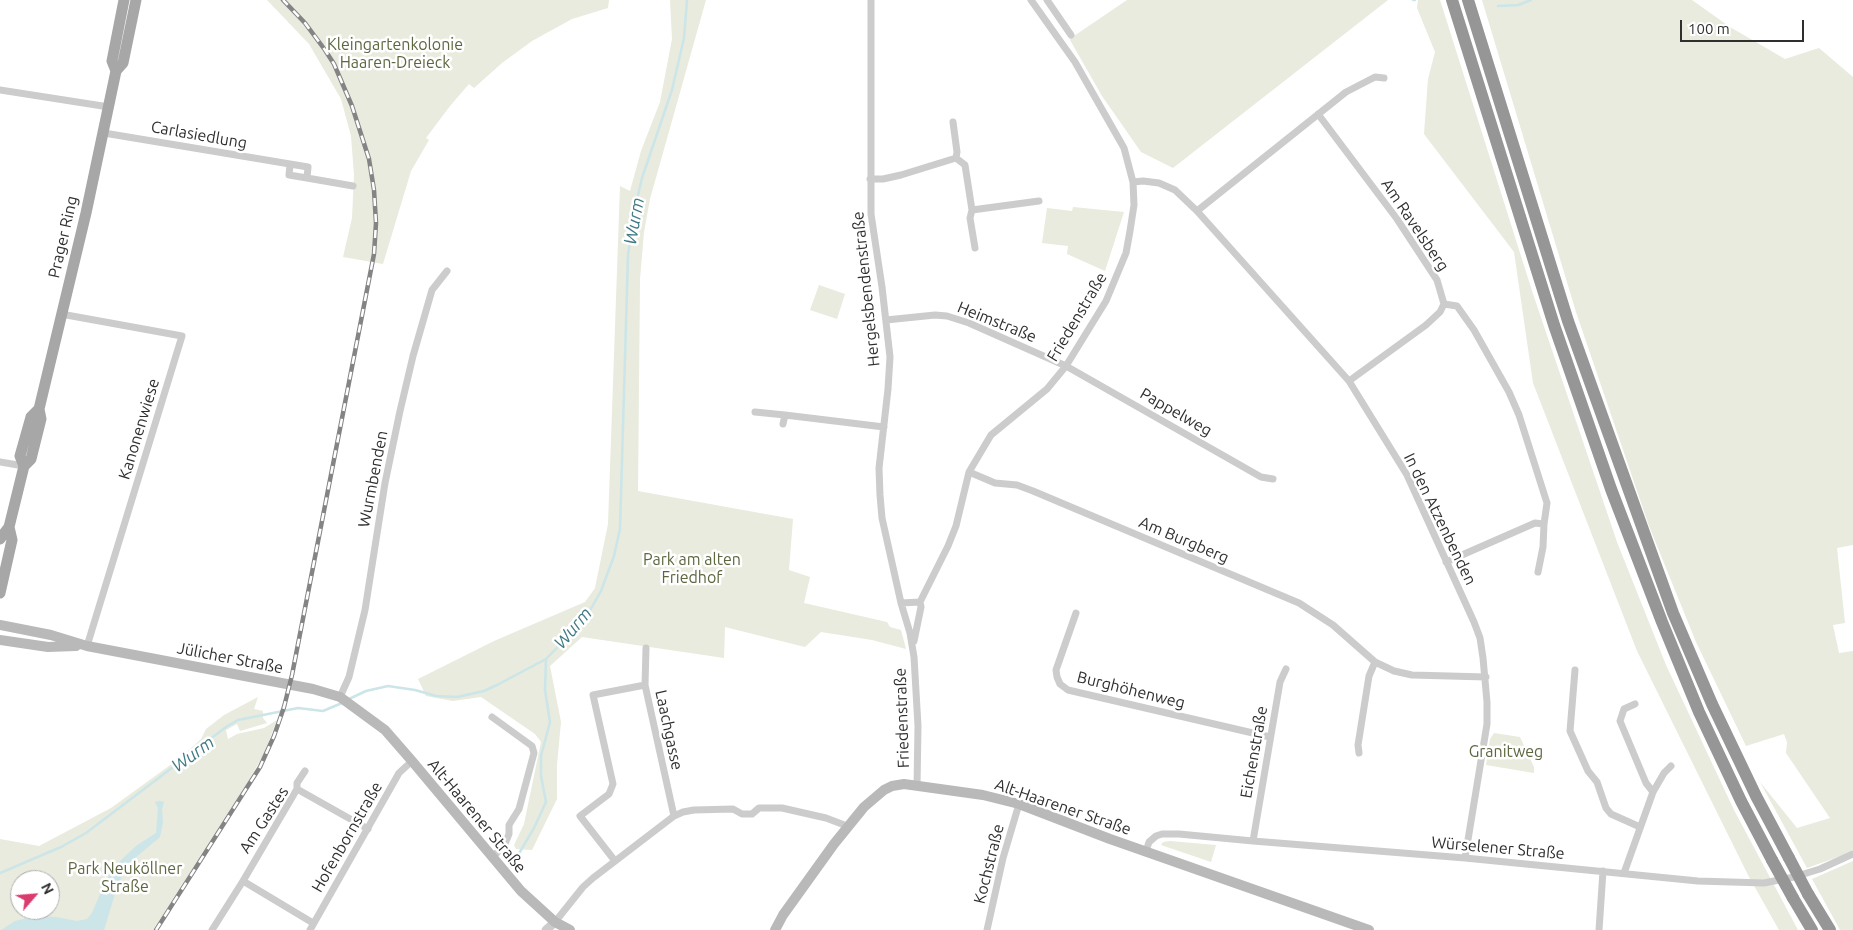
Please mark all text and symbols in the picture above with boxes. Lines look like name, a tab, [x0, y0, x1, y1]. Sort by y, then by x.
scale bar	[1683, 10, 1807, 42]
text: 100 m	[1688, 20, 1730, 37]
park label: Kleingartenkolonie Haaren-Dreieck	[327, 35, 463, 73]
street label: Carlasiedlung	[149, 117, 249, 153]
street label: Am Ravelsberg	[1377, 175, 1453, 275]
street label: Prager Ring	[44, 194, 82, 280]
water label: Wurm	[619, 196, 649, 246]
street label: Hergelsbendenstraße	[848, 211, 884, 367]
street label: Friedenstraße	[1043, 269, 1111, 365]
street label: Heimstraße	[955, 297, 1039, 347]
street label: Kanonenwiese	[115, 376, 163, 482]
street label: Pappelweg	[1137, 384, 1215, 440]
street label: Wurmbenden	[354, 429, 392, 529]
street label: In den Atzenbenden	[1400, 450, 1480, 588]
street label: Am Burgberg	[1136, 512, 1232, 568]
park label: Park am alten Friedhof	[643, 550, 741, 588]
water label: Wurm	[549, 603, 597, 653]
street label: Jülicher Straße	[175, 638, 285, 678]
street label: Burghöhenweg	[1075, 667, 1187, 713]
street label: Friedenstraße	[891, 668, 913, 768]
street label: Laachgasse	[651, 688, 687, 772]
street label: Eichenstraße	[1236, 704, 1272, 800]
water label: Wurm	[167, 731, 219, 777]
park label: Granitweg	[1469, 742, 1543, 762]
street label: Alt-Haarener Straße	[424, 755, 530, 877]
street label: Alt-Haarener Straße	[992, 775, 1134, 839]
street label: Hofenbornstraße	[308, 778, 386, 896]
street label: Am Gastes	[235, 783, 293, 857]
street label: Kochstraße	[970, 822, 1008, 906]
street label: Würselener Straße	[1431, 833, 1565, 863]
park label: Park Neuköllner Straße	[68, 859, 182, 897]
north arrow	[10, 870, 60, 920]
text: N	[38, 880, 57, 897]

